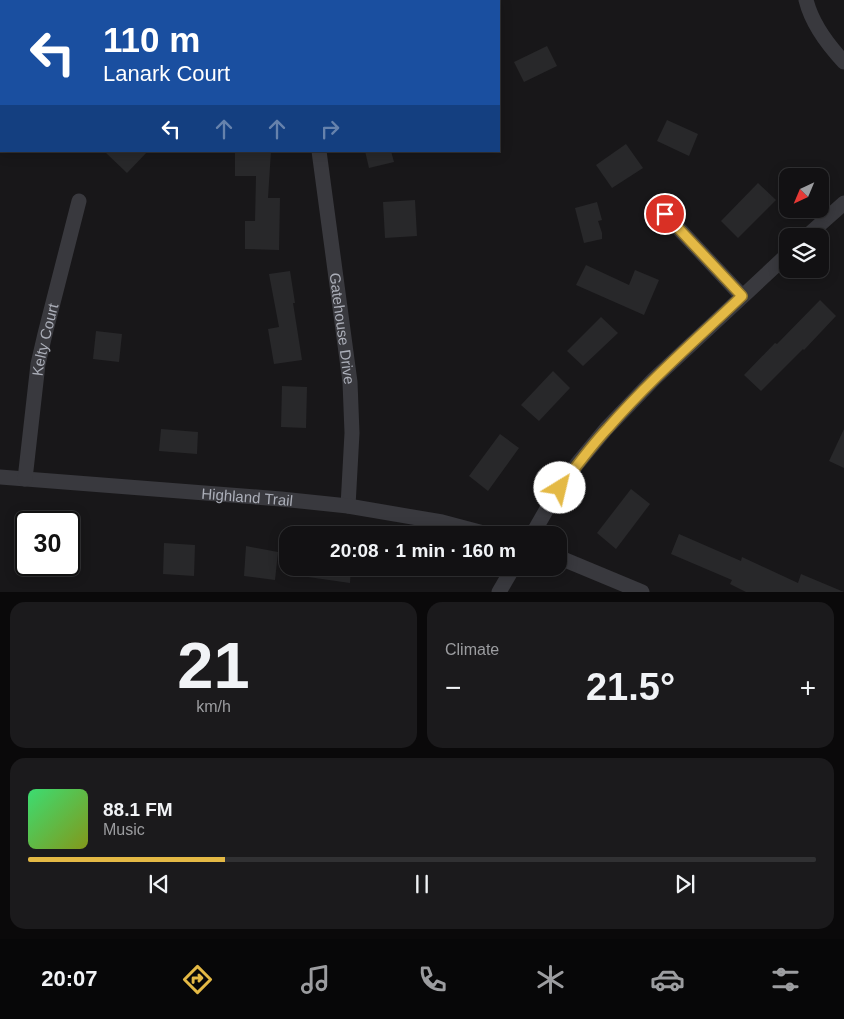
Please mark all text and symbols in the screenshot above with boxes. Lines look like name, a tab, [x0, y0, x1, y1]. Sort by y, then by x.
icon: left	[20, 20, 85, 85]
text: 110 m	[103, 20, 200, 59]
text: Lanark Court	[103, 61, 230, 86]
icon: left	[157, 115, 185, 143]
icon: ahead	[210, 115, 238, 143]
icon: ahead	[263, 115, 291, 143]
icon: right	[316, 115, 344, 143]
north arrow	[779, 168, 829, 218]
map controls	[779, 168, 829, 278]
pin	[644, 193, 686, 235]
icon: arrive	[651, 200, 679, 228]
button: layers	[779, 228, 829, 278]
street label: Gatehouse Drive	[327, 271, 359, 385]
street label: Kelty Court	[28, 300, 61, 377]
position arrow	[533, 461, 585, 513]
street label: Highland Trail	[201, 484, 294, 509]
speed limit sign: 30	[15, 511, 80, 576]
text: 20:08 · 1 min · 160 m	[330, 540, 516, 561]
text: 21	[177, 629, 250, 702]
text: Climate	[445, 641, 499, 658]
text: 21.5°	[586, 666, 675, 708]
text: −	[445, 672, 461, 703]
text: +	[800, 672, 816, 703]
text: km/h	[196, 698, 231, 715]
text: 88.1 FM	[103, 799, 173, 820]
text: Music	[103, 821, 145, 838]
icon: previous	[145, 870, 173, 898]
icon: pause	[408, 870, 436, 898]
icon: next	[671, 870, 699, 898]
icon: directions	[180, 962, 215, 997]
icon: music	[298, 962, 333, 997]
icon: phone	[415, 962, 450, 997]
icon: climate	[533, 962, 568, 997]
icon: car	[650, 962, 685, 997]
icon: filters	[768, 962, 803, 997]
text: 20:07	[41, 966, 98, 991]

